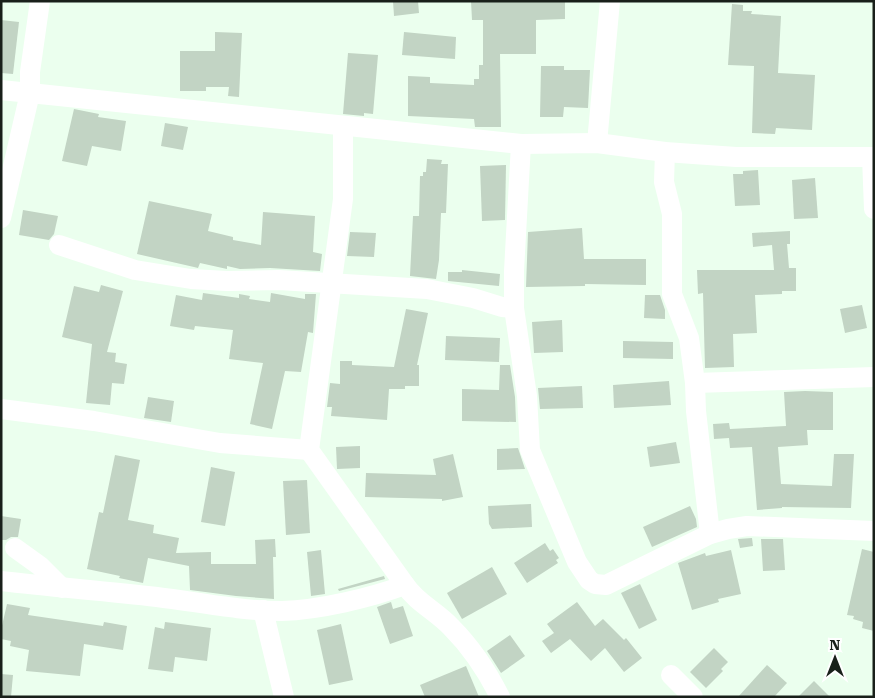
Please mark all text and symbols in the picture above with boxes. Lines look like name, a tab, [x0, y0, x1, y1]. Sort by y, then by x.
north arrow	[810, 633, 860, 683]
text: N	[830, 637, 841, 653]

